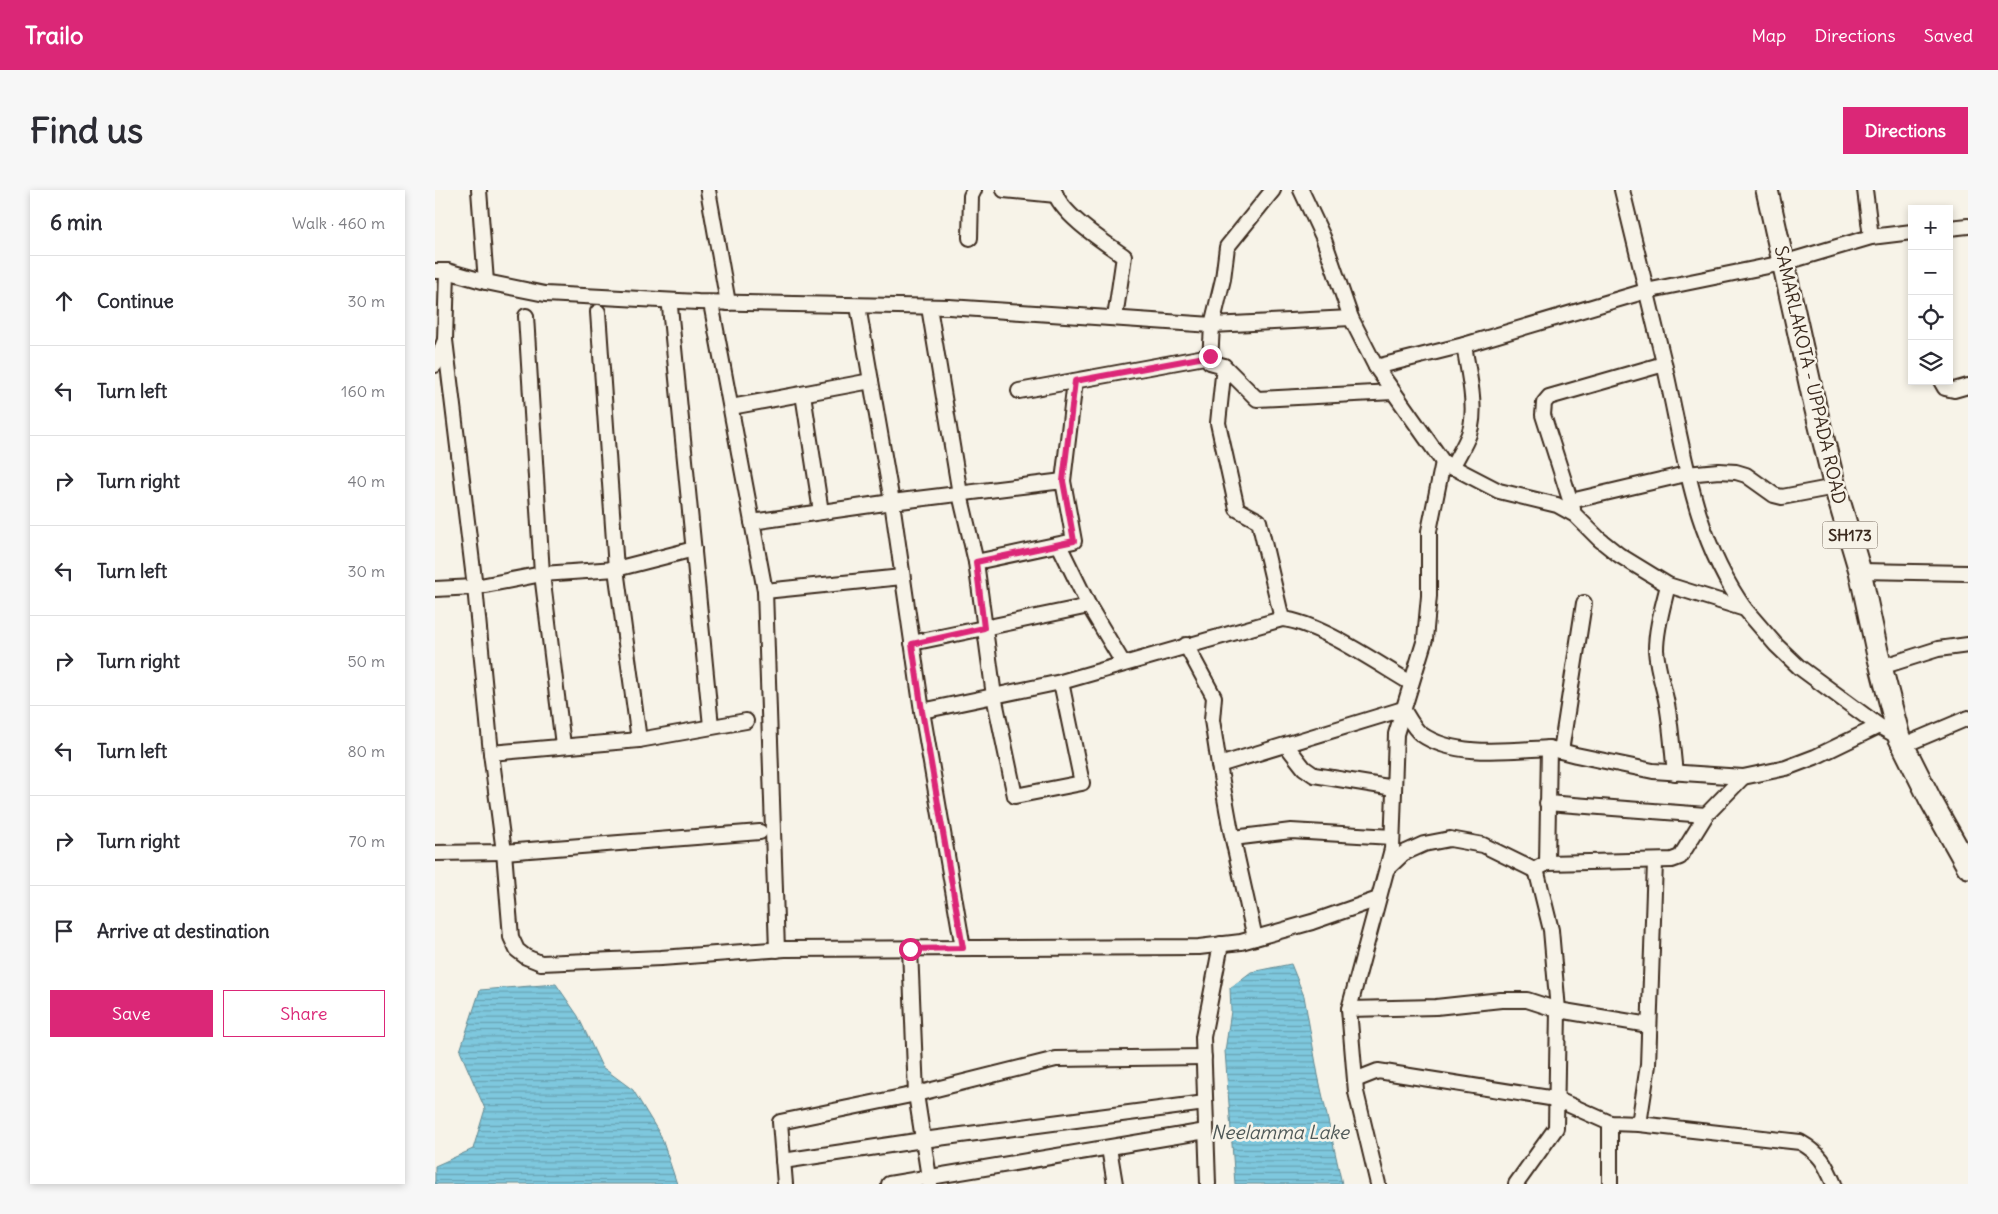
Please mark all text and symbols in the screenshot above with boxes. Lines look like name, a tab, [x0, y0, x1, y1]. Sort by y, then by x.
text: Trailo	[25, 20, 83, 50]
text: Map	[1751, 24, 1786, 47]
text: Directions	[1814, 24, 1896, 47]
text: Saved	[1924, 24, 1973, 47]
button: Directions	[1843, 107, 1968, 154]
text: Find us	[30, 108, 143, 152]
map controls	[1908, 205, 1953, 385]
button: +	[1908, 205, 1953, 250]
text: 6 min	[50, 209, 102, 236]
text: Walk · 460 m	[292, 213, 385, 233]
street label: SAMARLAKOTA - UPPADA ROAD	[1770, 244, 1851, 506]
button: −	[1908, 250, 1953, 295]
icon: ahead	[50, 287, 78, 315]
text: Continue	[97, 289, 174, 313]
text: 30 m	[348, 291, 385, 311]
button: locate	[1908, 295, 1953, 340]
button: layers	[1908, 340, 1953, 385]
route end	[1199, 345, 1222, 368]
icon: left	[50, 377, 78, 405]
text: Turn left	[97, 379, 167, 403]
text: 160 m	[341, 381, 385, 401]
icon: right	[50, 467, 78, 495]
text: Turn right	[97, 469, 180, 493]
text: 40 m	[347, 471, 385, 491]
road number: SH173	[1823, 522, 1877, 548]
icon: left	[50, 557, 78, 585]
text: Turn left	[97, 559, 167, 583]
text: 30 m	[348, 561, 385, 581]
icon: right	[50, 647, 78, 675]
text: Turn right	[97, 649, 180, 673]
text: 50 m	[347, 651, 385, 671]
icon: left	[50, 737, 78, 765]
text: Turn left	[97, 739, 167, 763]
text: 80 m	[347, 741, 385, 761]
icon: right	[50, 827, 78, 855]
text: Turn right	[97, 829, 180, 853]
text: 70 m	[349, 831, 385, 851]
icon: arrive	[50, 917, 78, 945]
text: Arrive at destination	[97, 919, 270, 943]
route start	[899, 938, 922, 961]
button: Save	[50, 990, 213, 1037]
button: Share	[223, 990, 385, 1037]
water label: Neelamma Lake	[1211, 1120, 1351, 1144]

